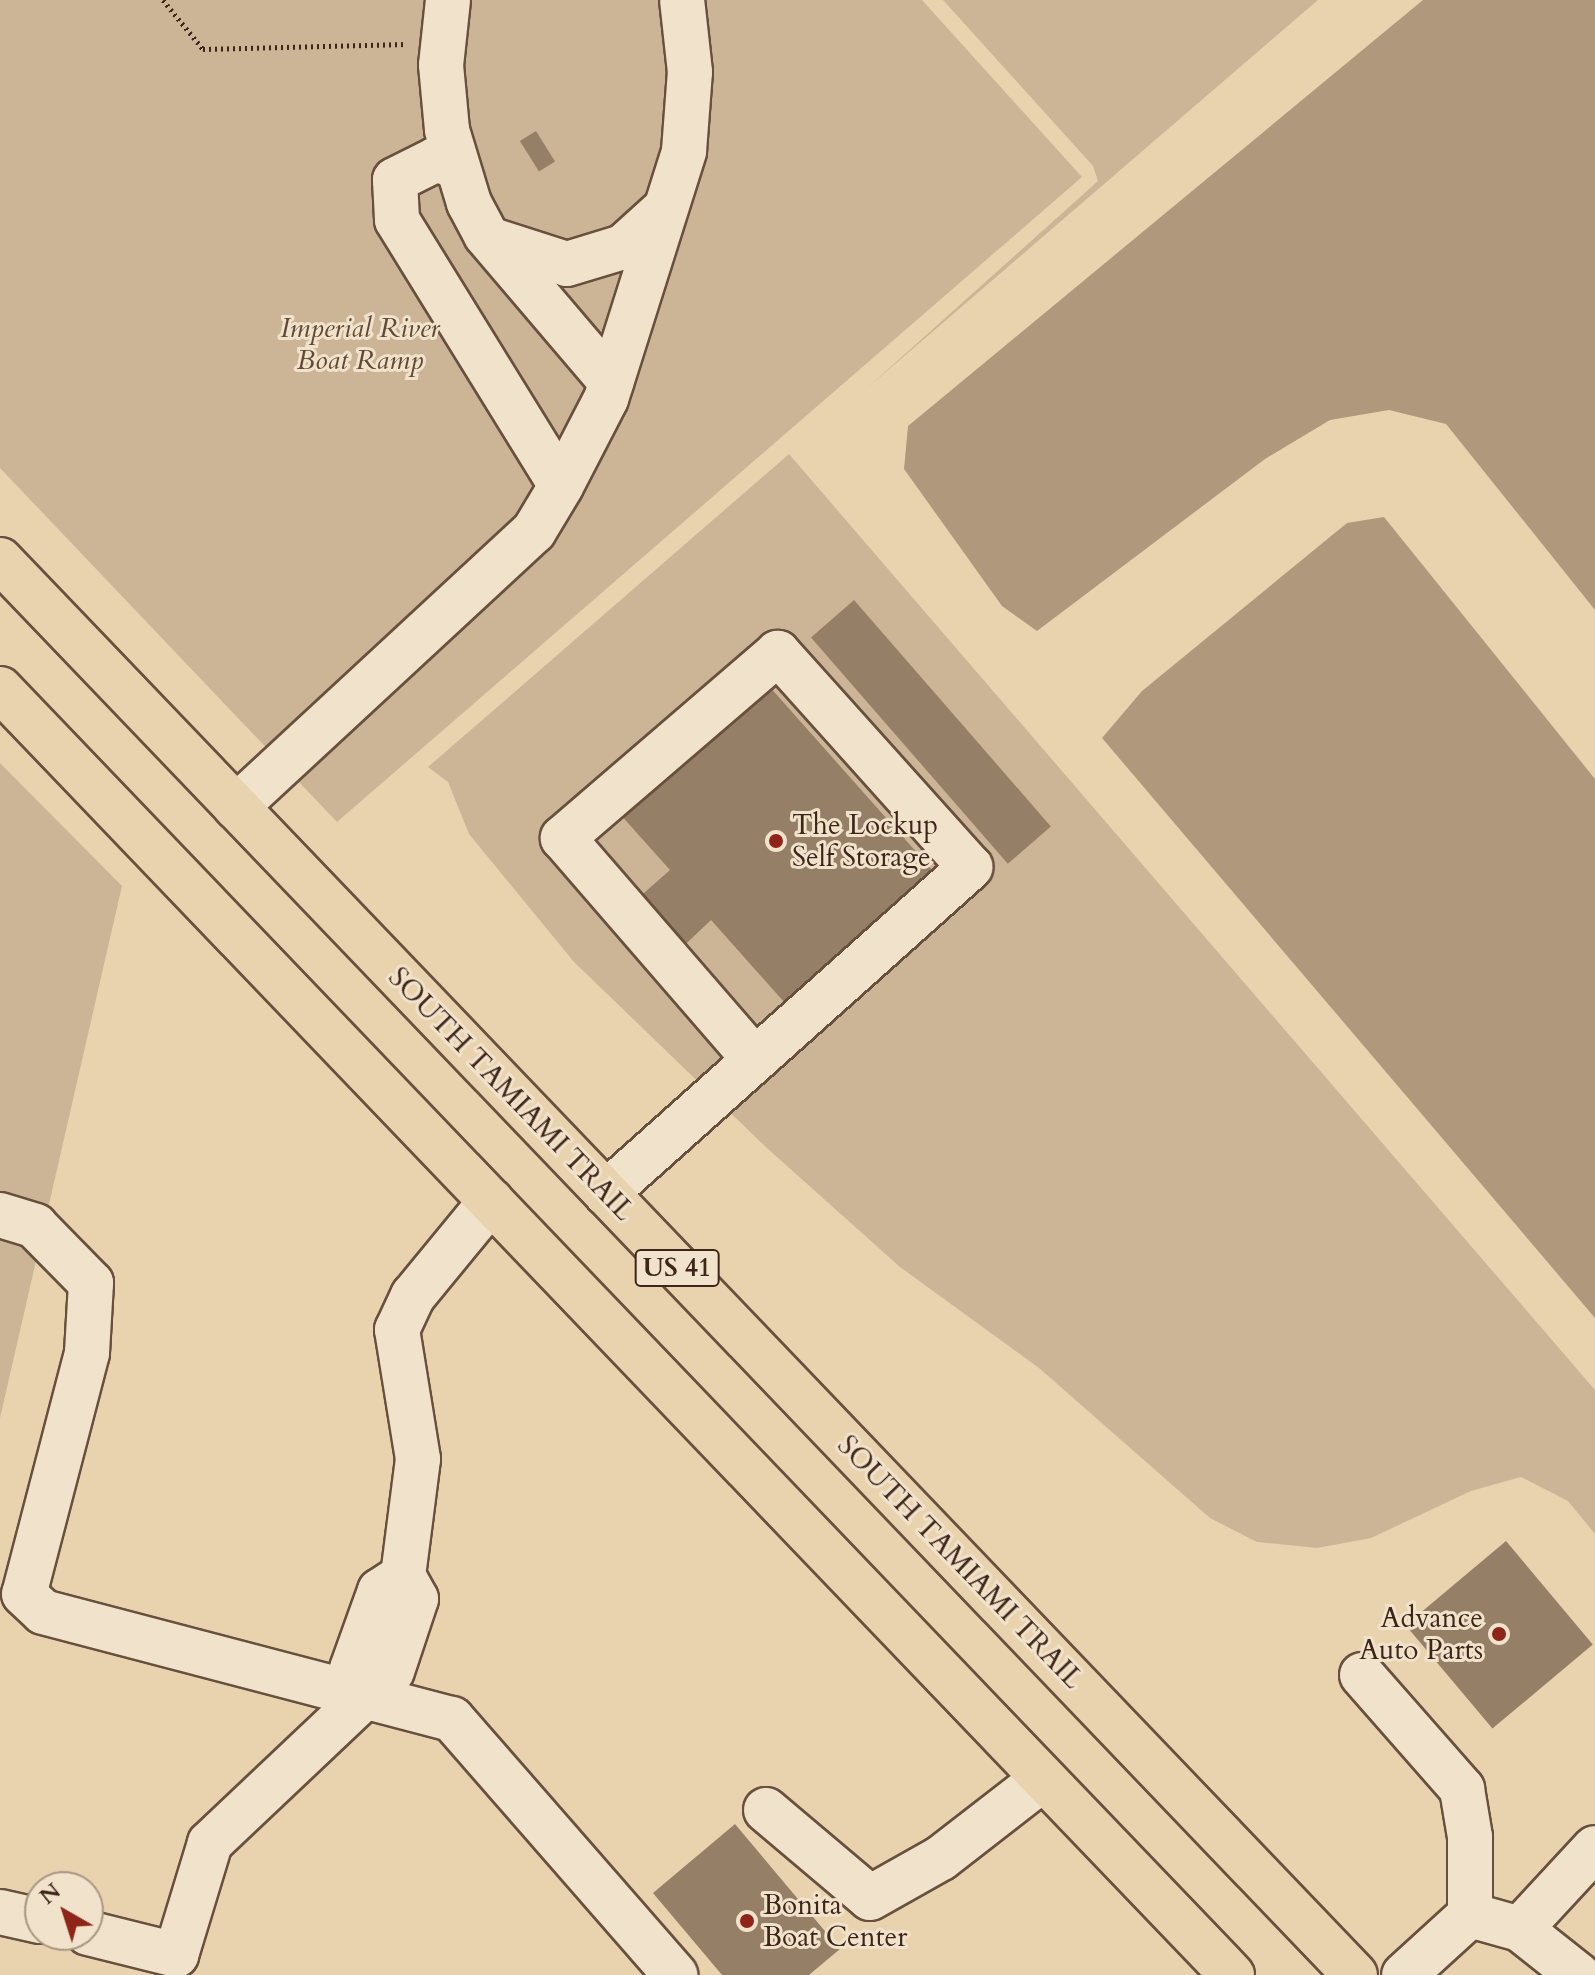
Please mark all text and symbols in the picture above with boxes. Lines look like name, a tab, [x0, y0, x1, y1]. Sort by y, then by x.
park label: Imperial River Boat Ramp	[280, 311, 440, 377]
place label: The Lockup Self Storage	[792, 808, 938, 874]
marker: The Lockup Self Storage	[767, 832, 785, 850]
street label: SOUTH TAMIAMI TRAIL	[381, 961, 641, 1227]
road number: US 41	[633, 1246, 721, 1290]
street label: SOUTH TAMIAMI TRAIL	[830, 1429, 1090, 1695]
place label: Advance Auto Parts	[1359, 1601, 1483, 1667]
marker: Advance Auto Parts	[1490, 1625, 1508, 1643]
north arrow	[24, 1871, 104, 1951]
text: N	[33, 1876, 67, 1912]
place label: Bonita Boat Center	[763, 1888, 907, 1954]
marker: Bonita Boat Center	[738, 1912, 756, 1930]

